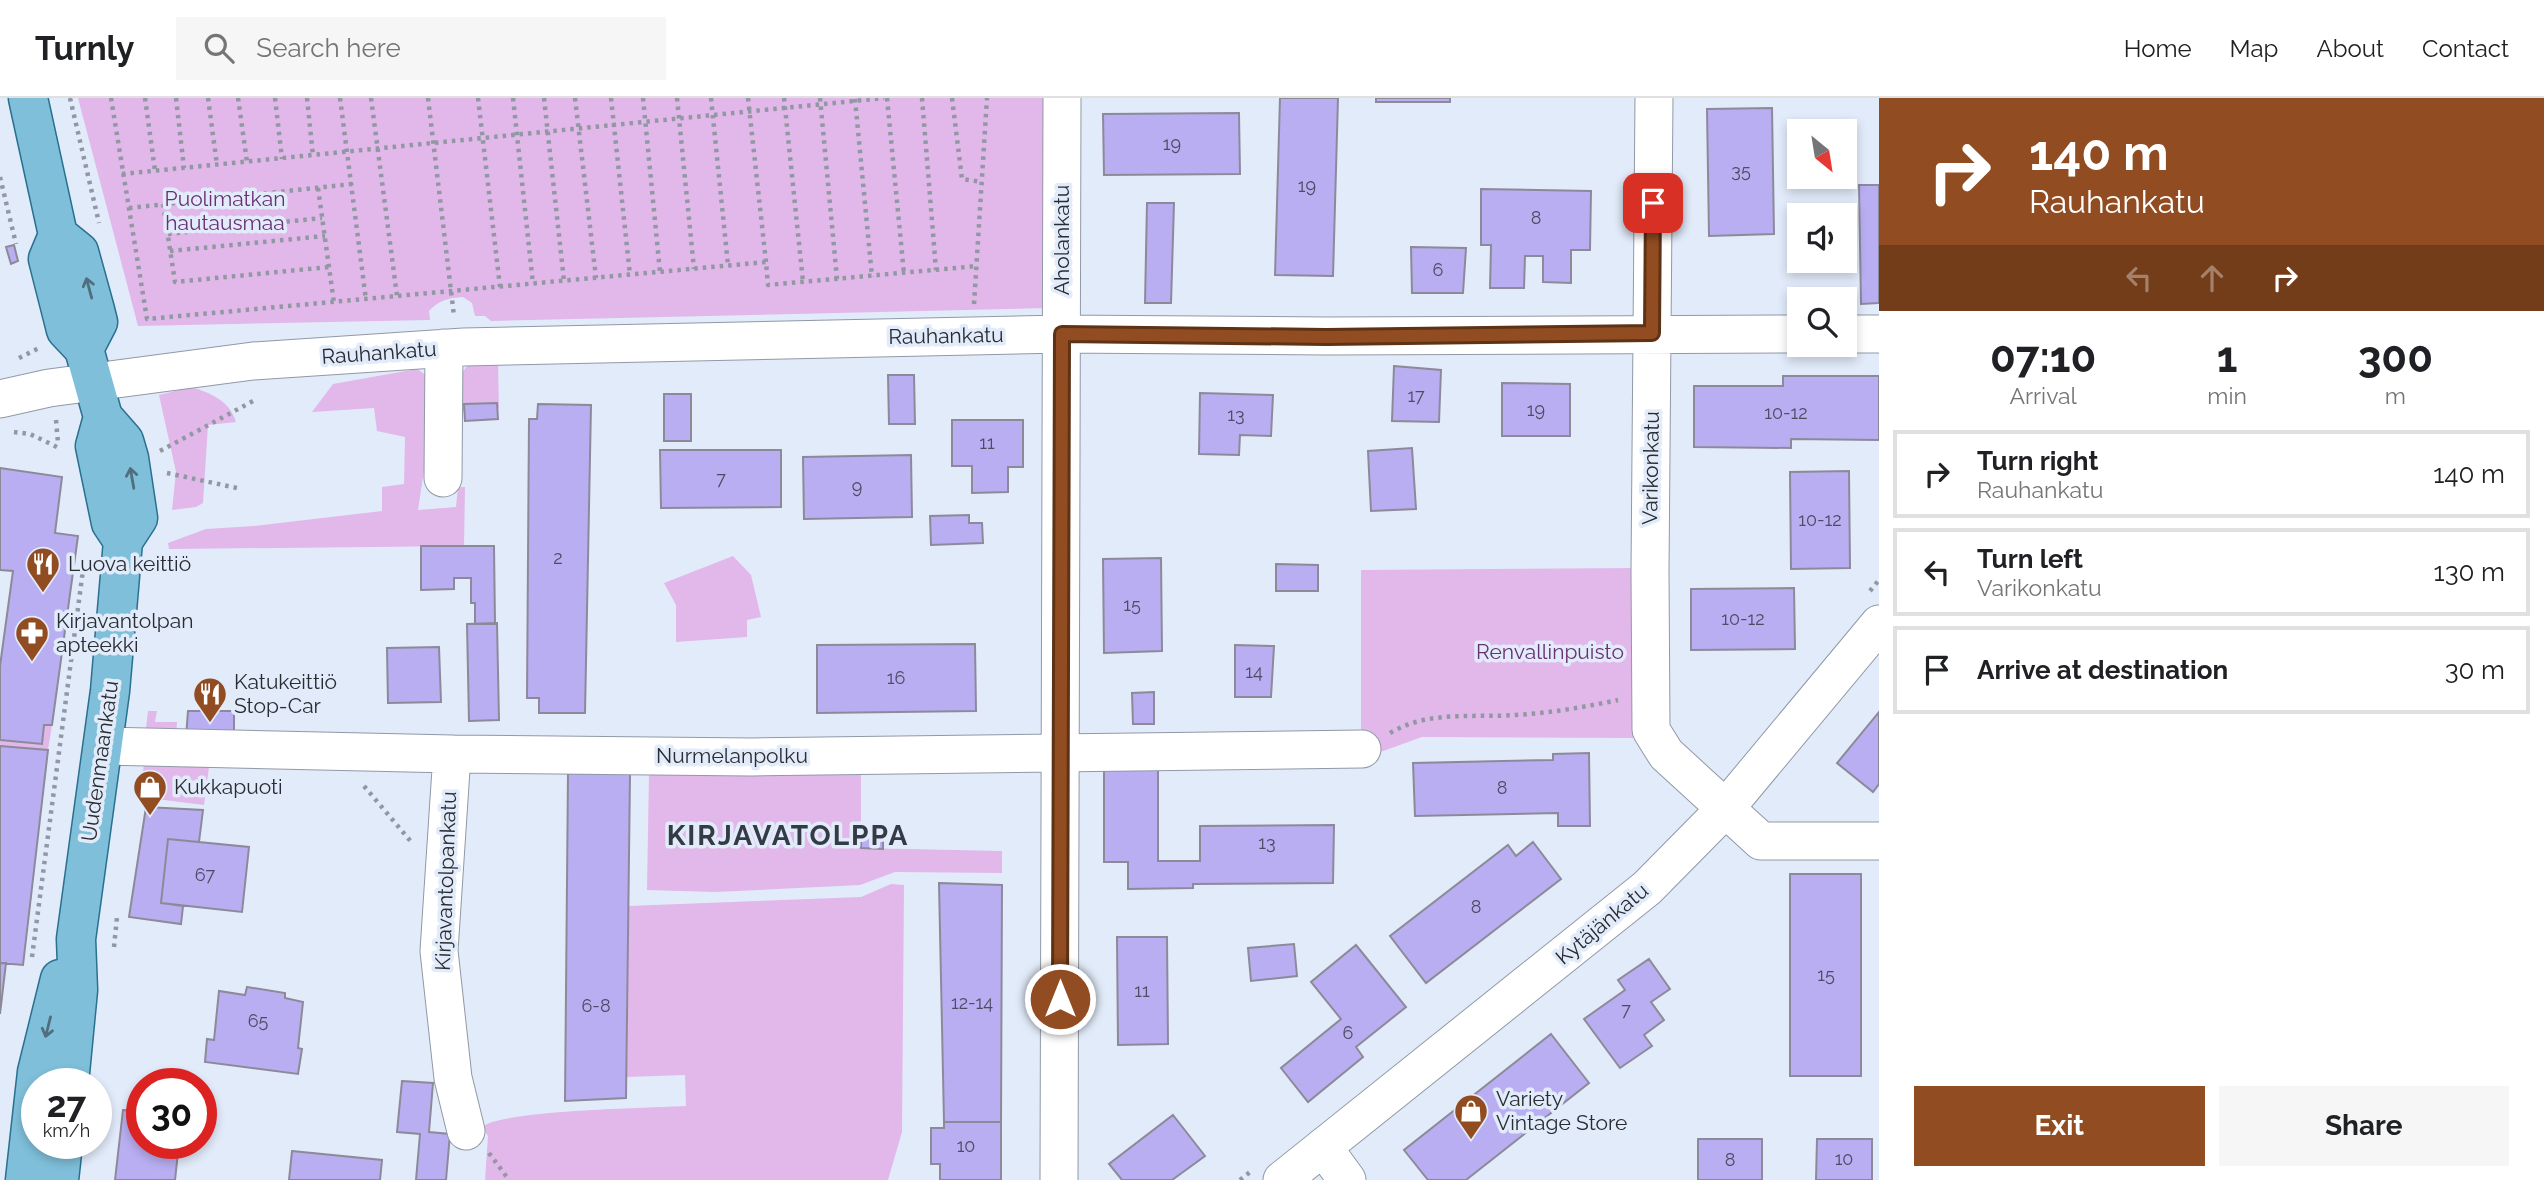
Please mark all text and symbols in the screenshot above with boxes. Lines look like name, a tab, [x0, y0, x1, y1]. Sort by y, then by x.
search box	[176, 17, 666, 80]
text: Turnly	[35, 29, 134, 68]
icon: search	[200, 29, 238, 67]
text: Search here	[256, 33, 401, 63]
text: Home	[2124, 34, 2192, 63]
text: Map	[2230, 34, 2278, 63]
text: About	[2316, 34, 2384, 63]
text: Contact	[2422, 34, 2509, 63]
north arrow	[1787, 119, 1857, 189]
map controls	[1787, 119, 1857, 357]
text: 140 m	[2029, 124, 2169, 181]
icon: right	[1914, 126, 2005, 217]
house number: 19	[1163, 133, 1181, 154]
house number: 35	[1731, 160, 1751, 181]
pin	[1623, 173, 1683, 233]
house number: 19	[1298, 175, 1316, 196]
text: Rauhankatu	[2029, 183, 2205, 220]
icon: arrive	[1634, 184, 1672, 222]
street label: Aholankatu	[1049, 185, 1074, 295]
park label: Puolimatkan hautausmaa	[165, 186, 285, 235]
button: sound	[1787, 203, 1857, 273]
house number: 8	[1531, 207, 1541, 228]
house number: 6	[1433, 259, 1444, 280]
icon: left	[2120, 259, 2158, 297]
icon: ahead	[2193, 259, 2231, 297]
icon: right	[2266, 259, 2304, 297]
one-way arrow	[82, 277, 95, 300]
button: search	[1787, 287, 1857, 357]
street label: Rauhankatu	[888, 322, 1004, 349]
text: 07:10	[1990, 333, 2096, 382]
text: 1	[2217, 333, 2237, 382]
text: 300	[2358, 333, 2433, 382]
street label: Rauhankatu	[321, 336, 437, 369]
text: Arrival	[2009, 382, 2077, 409]
text: min	[2207, 382, 2247, 409]
text: m	[2385, 382, 2406, 409]
house number: 17	[1407, 385, 1425, 406]
house number: 19	[1527, 399, 1545, 420]
house number: 10-12	[1764, 402, 1808, 423]
house number: 13	[1227, 404, 1245, 425]
street label: Varikonkatu	[1637, 411, 1664, 525]
house number: 11	[979, 432, 995, 453]
text: Turn right	[1977, 446, 2098, 476]
icon: right	[1918, 455, 1956, 493]
text: 140 m	[2433, 459, 2505, 489]
one-way arrow	[125, 467, 138, 489]
house number: 7	[716, 468, 726, 489]
house number: 9	[852, 476, 862, 497]
text: Rauhankatu	[1977, 476, 2103, 503]
house number: 10-12	[1798, 509, 1842, 530]
text: Turn left	[1977, 544, 2083, 574]
restaurant icon: Luova keittiö	[24, 545, 62, 594]
house number: 2	[553, 547, 563, 568]
place label: Luova keittiö	[68, 551, 191, 576]
icon: left	[1918, 553, 1956, 591]
text: 130 m	[2434, 557, 2505, 587]
text: Varikonkatu	[1977, 574, 2102, 601]
house number: 15	[1123, 594, 1141, 615]
place label: Kirjavantolpan apteekki	[56, 608, 194, 657]
house number: 10-12	[1721, 608, 1765, 629]
pharmacy icon: Kirjavantolpan apteekki	[13, 614, 51, 663]
park label: Renvallinpuisto	[1476, 639, 1624, 664]
icon: arrive	[1918, 651, 1956, 689]
text: Arrive at destination	[1977, 655, 2228, 685]
text: 30 m	[2445, 655, 2505, 685]
house number: 14	[1245, 661, 1263, 682]
house number: 16	[887, 667, 905, 688]
place label: Katukeittiö Stop-Car	[234, 669, 337, 718]
restaurant icon: Katukeittiö Stop-Car	[191, 675, 229, 724]
street label: Uudenmaankatu	[76, 679, 123, 843]
street label: Nurmelanpolku	[656, 743, 808, 768]
shop icon: Kukkapuoti	[131, 768, 169, 817]
place label: Kukkapuoti	[174, 774, 283, 799]
house number: 8	[1497, 777, 1507, 798]
street label: Kirjavantolpankatu	[430, 791, 461, 971]
district label: KIRJAVATOLPPA	[667, 819, 909, 852]
house number: 13	[1258, 832, 1276, 853]
house number: 67	[195, 864, 216, 885]
street label: Kytäjänkatu	[1550, 878, 1653, 970]
house number: 8	[1471, 896, 1481, 917]
position arrow	[1023, 962, 1097, 1036]
house number: 15	[1817, 964, 1835, 985]
house number: 11	[1134, 980, 1150, 1001]
house number: 12-14	[951, 992, 993, 1013]
house number: 6-8	[581, 995, 611, 1016]
house number: 7	[1621, 999, 1631, 1020]
house number: 65	[248, 1010, 269, 1031]
one-way arrow	[40, 1015, 54, 1038]
house number: 6	[1343, 1022, 1354, 1043]
speed limit sign: 30	[126, 1068, 217, 1159]
text: 27	[47, 1084, 86, 1125]
place label: Variety Vintage Store	[1496, 1086, 1627, 1135]
button: Exit	[1914, 1086, 2205, 1166]
button: Share	[2219, 1086, 2509, 1166]
shop icon: Variety Vintage Store	[1452, 1092, 1490, 1141]
text: km/h	[43, 1120, 90, 1141]
house number: 10	[957, 1135, 975, 1156]
house number: 10	[1835, 1148, 1853, 1169]
house number: 8	[1725, 1149, 1735, 1170]

